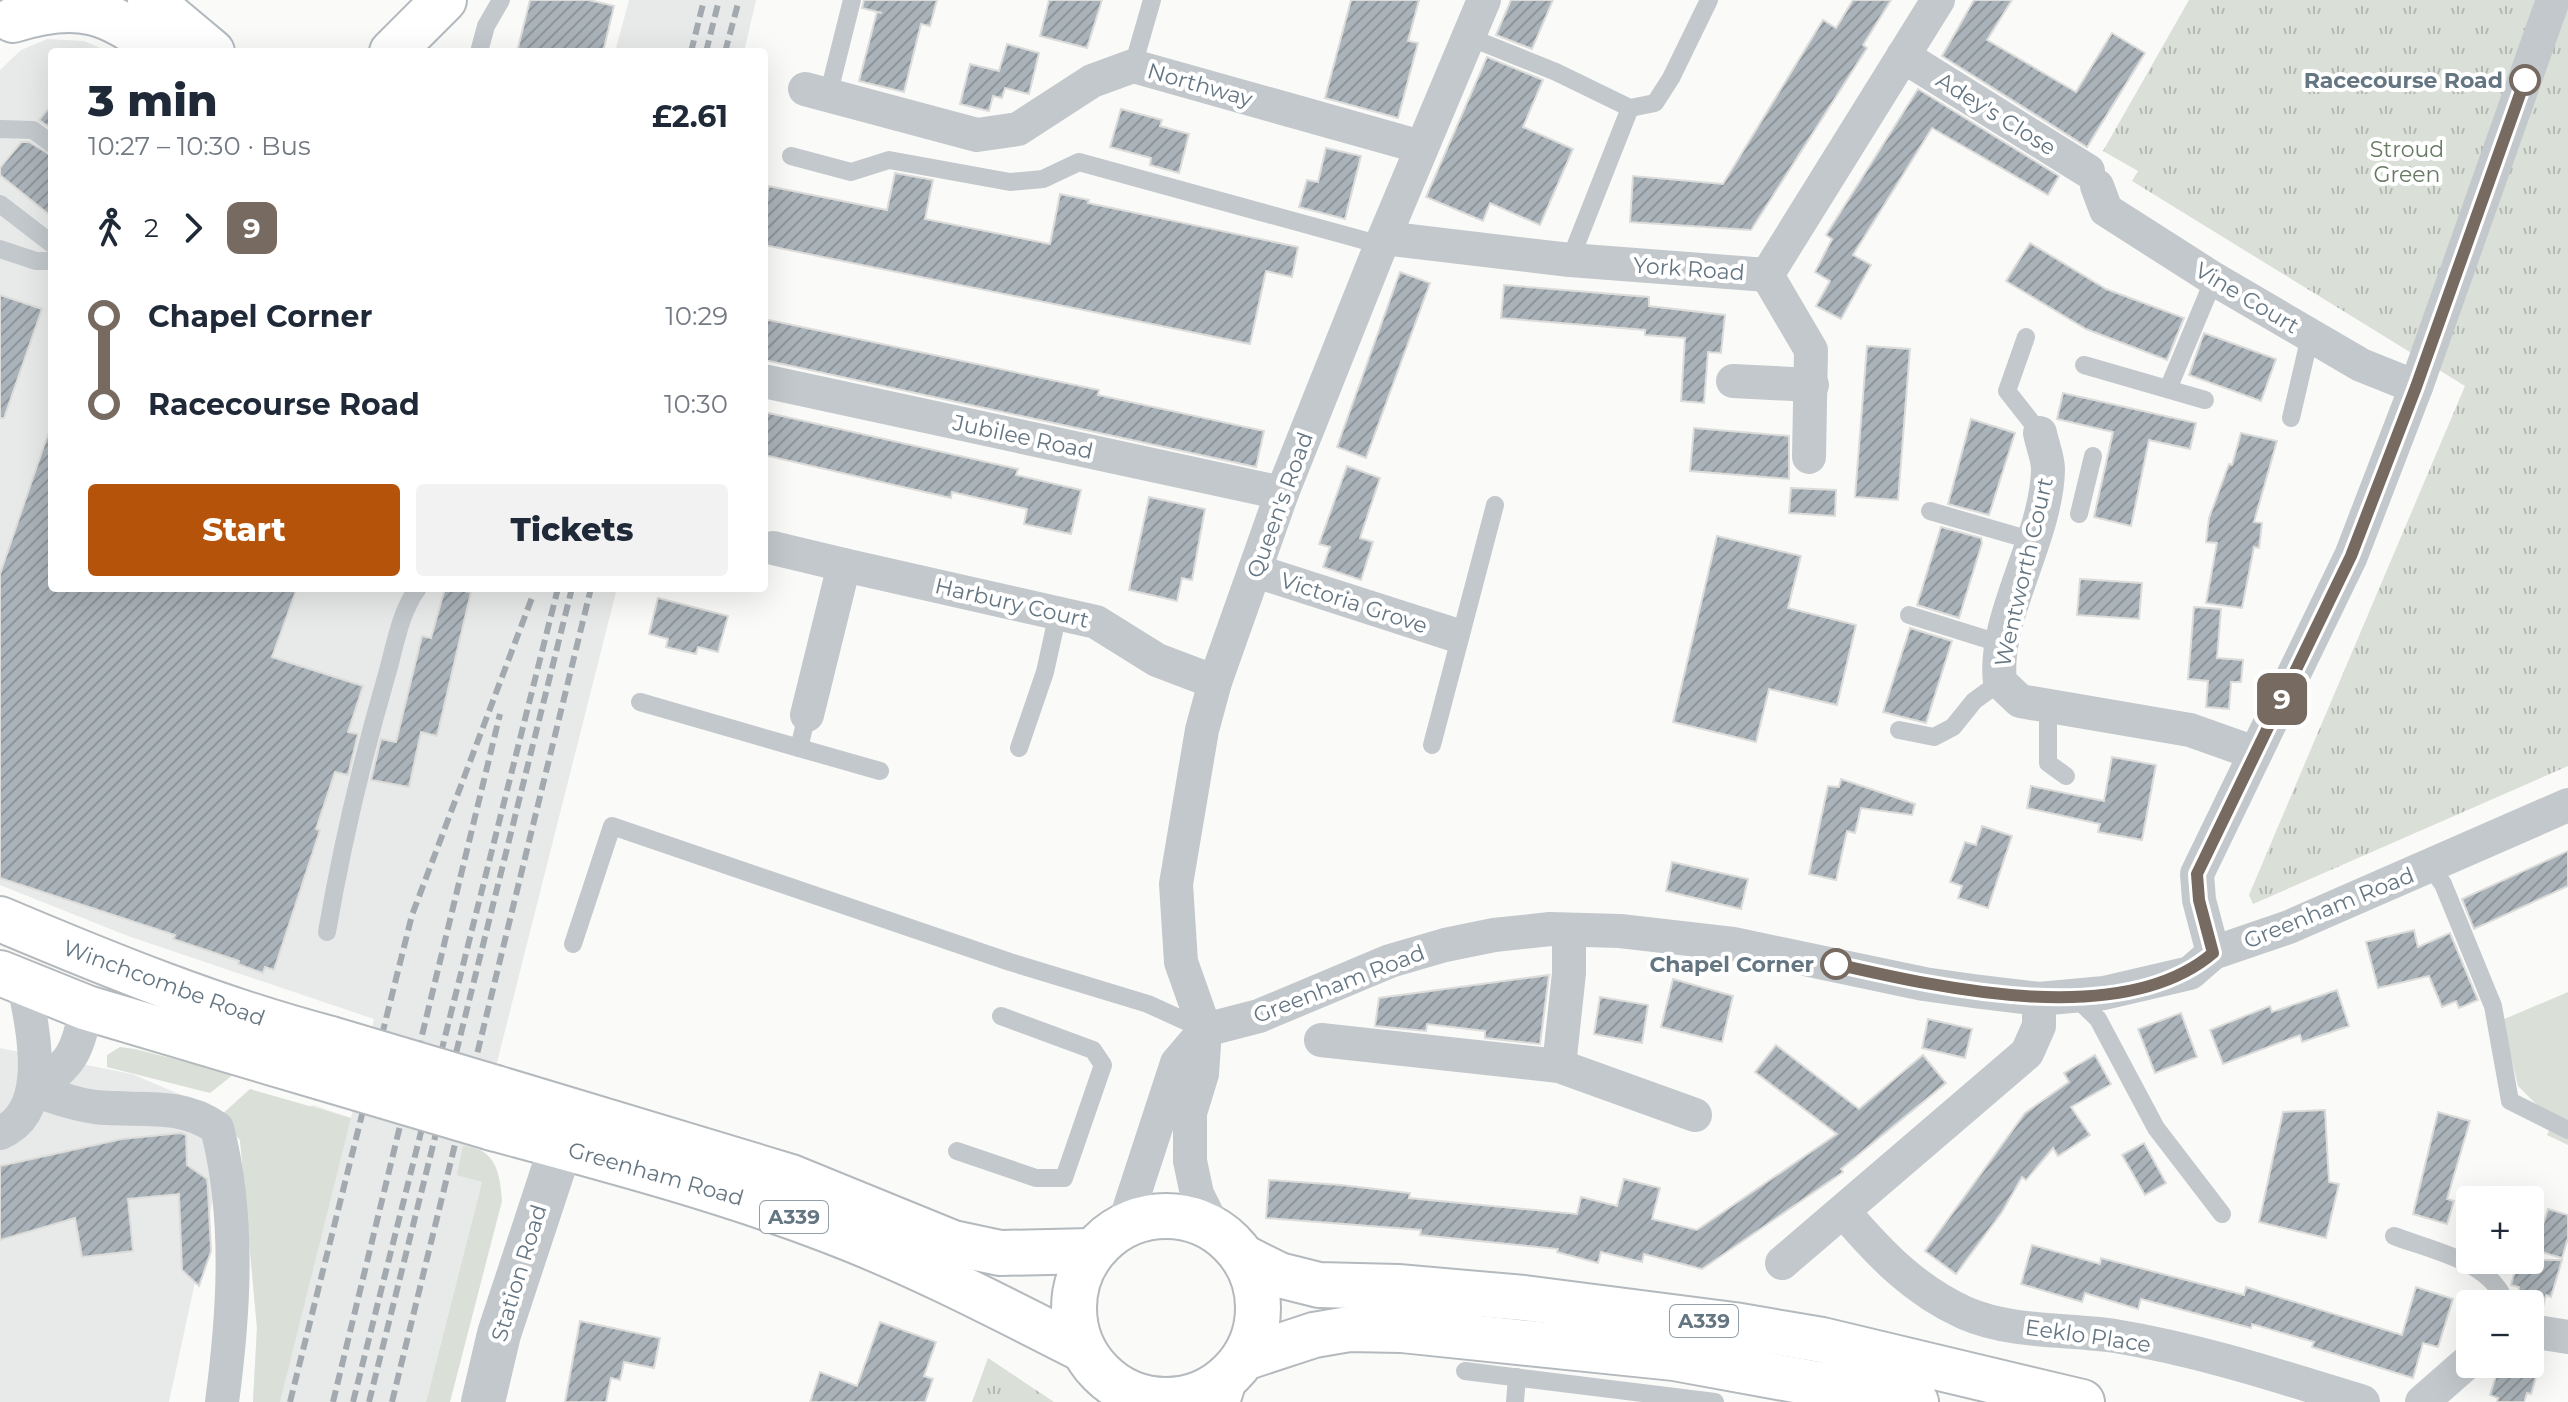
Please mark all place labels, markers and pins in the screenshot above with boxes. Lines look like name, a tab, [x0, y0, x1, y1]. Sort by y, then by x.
marker: Racecourse Road	[2510, 65, 2540, 95]
place label: Racecourse Road	[2304, 67, 2503, 94]
marker: Chapel Corner	[1821, 949, 1851, 979]
place label: Chapel Corner	[1649, 951, 1814, 978]

